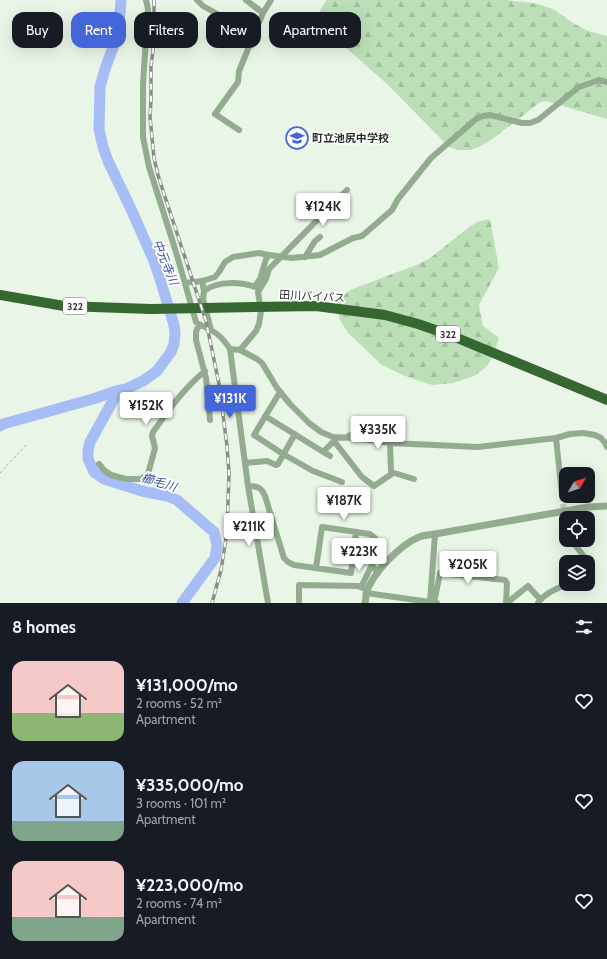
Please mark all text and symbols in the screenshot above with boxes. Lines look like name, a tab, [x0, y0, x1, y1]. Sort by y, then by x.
chip: Buy	[12, 12, 63, 48]
chip: Rent	[71, 12, 126, 48]
chip: Filters	[134, 12, 198, 48]
chip: New	[206, 12, 261, 48]
chip: Apartment	[269, 12, 361, 48]
school or university icon: 町立池尻中学校	[284, 125, 310, 151]
place label: 町立池尻中学校	[312, 131, 389, 145]
pin: ¥124K	[295, 193, 351, 227]
text: ¥124K	[305, 198, 341, 214]
water label: 中元寺川	[150, 237, 183, 289]
street label: 田川バイパス	[279, 287, 345, 305]
road number: 322	[63, 298, 87, 314]
road number: 322	[436, 326, 460, 342]
pin: ¥131K	[202, 385, 258, 419]
text: ¥131K	[214, 390, 246, 406]
pin: ¥152K	[118, 392, 174, 426]
text: ¥152K	[129, 397, 163, 413]
pin: ¥335K	[350, 416, 406, 450]
text: ¥335K	[360, 421, 397, 437]
north arrow	[559, 467, 595, 503]
map controls	[559, 467, 595, 591]
water label: 櫛毛川	[140, 470, 180, 495]
pin: ¥187K	[316, 487, 372, 521]
text: ¥187K	[326, 492, 362, 508]
button: locate	[559, 511, 595, 547]
pin: ¥211K	[221, 513, 277, 547]
text: ¥211K	[233, 518, 265, 534]
pin: ¥223K	[331, 538, 387, 572]
text: ¥223K	[341, 543, 377, 559]
pin: ¥205K	[440, 551, 496, 585]
button: layers	[559, 555, 595, 591]
text: ¥205K	[448, 556, 488, 572]
icon: filters	[573, 616, 595, 638]
text: 8 homes	[12, 617, 76, 637]
text: ¥131,000/mo	[136, 675, 238, 695]
icon: home	[44, 677, 92, 725]
icon: heart	[573, 690, 595, 712]
text: 2 rooms · 52 m²	[136, 695, 222, 711]
text: Apartment	[136, 711, 196, 727]
text: ¥335,000/mo	[136, 775, 243, 795]
icon: home	[44, 777, 92, 825]
icon: heart	[573, 790, 595, 812]
text: 3 rooms · 101 m²	[136, 795, 226, 811]
text: Apartment	[136, 811, 196, 827]
text: ¥223,000/mo	[136, 875, 243, 895]
icon: home	[44, 877, 92, 925]
icon: heart	[573, 890, 595, 912]
text: 2 rooms · 74 m²	[136, 895, 222, 911]
text: Apartment	[136, 911, 196, 927]

